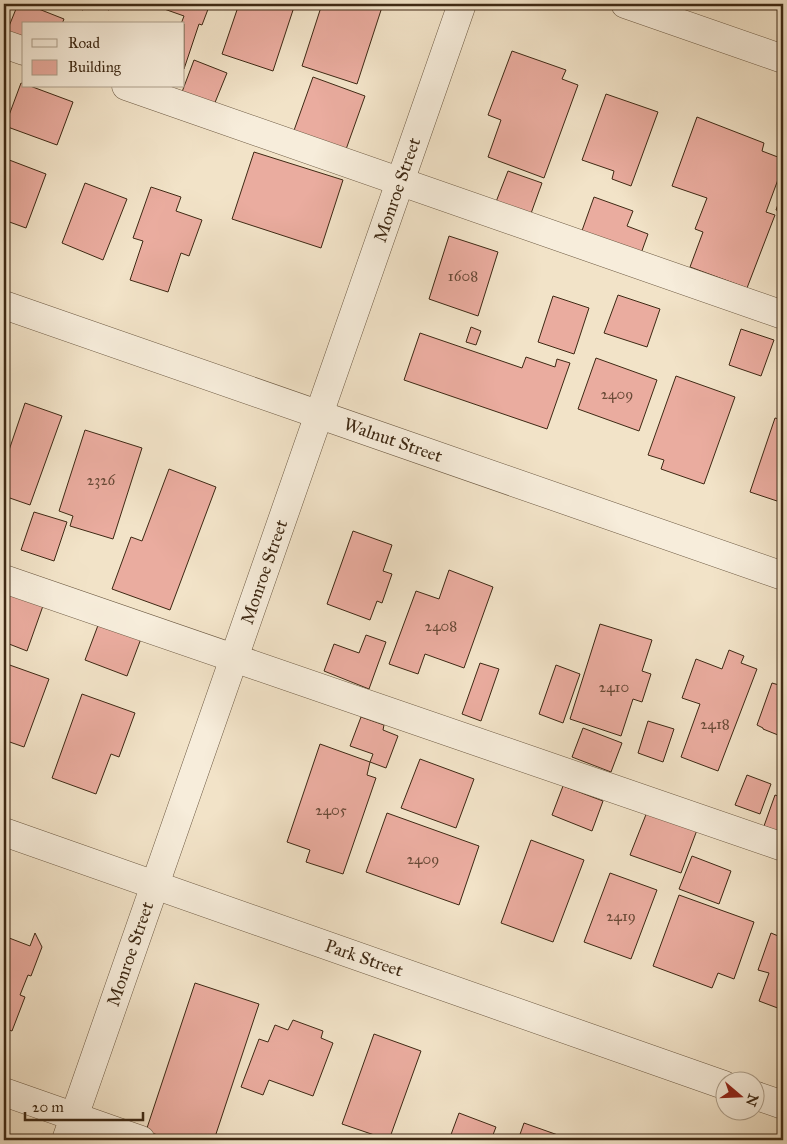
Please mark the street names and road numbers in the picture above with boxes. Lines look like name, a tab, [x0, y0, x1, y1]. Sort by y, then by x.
street label: Monroe Street	[369, 134, 425, 245]
street label: Walnut Street	[341, 413, 446, 467]
street label: Monroe Street	[236, 516, 292, 627]
street label: Monroe Street	[102, 898, 158, 1009]
street label: Park Street	[322, 934, 407, 982]

